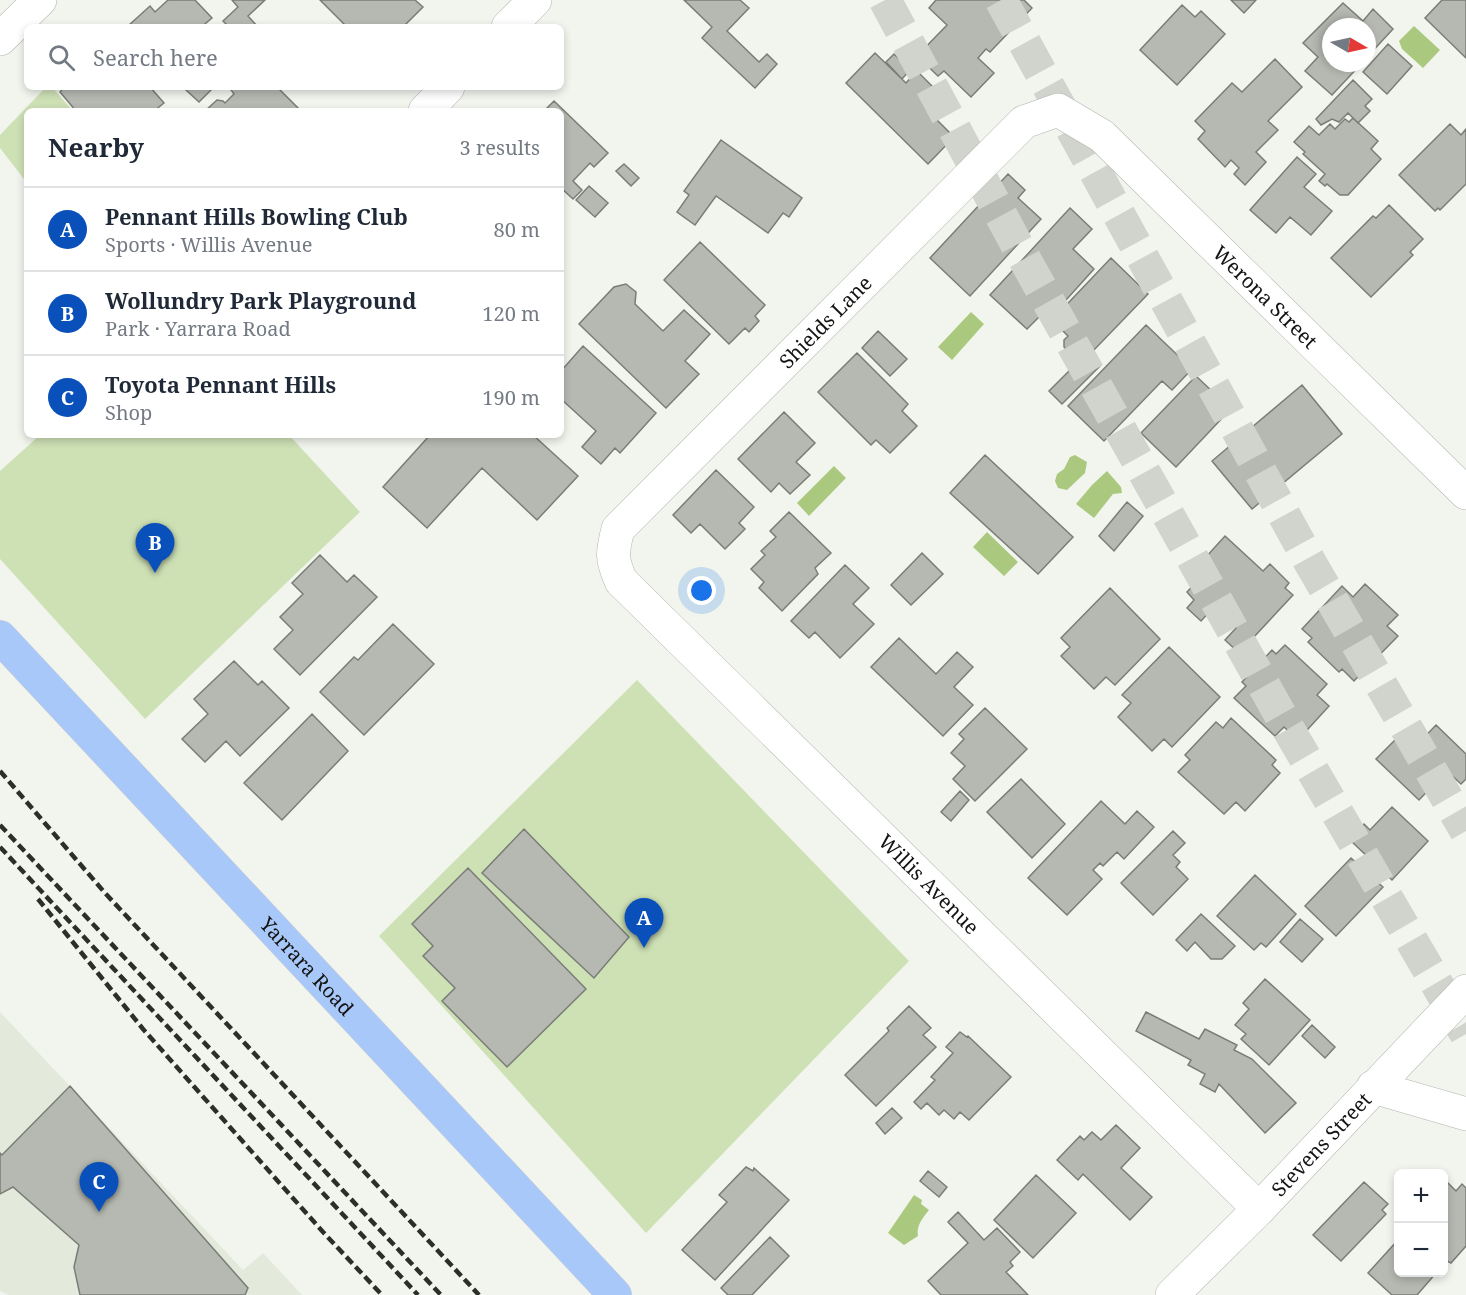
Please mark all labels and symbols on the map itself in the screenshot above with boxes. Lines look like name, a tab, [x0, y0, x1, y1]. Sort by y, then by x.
north arrow	[1322, 18, 1376, 72]
street label: Werona Street	[1207, 239, 1324, 354]
street label: Shields Lane	[773, 269, 877, 374]
pin: B	[136, 524, 174, 573]
your location	[687, 576, 716, 605]
street label: Willis Avenue	[873, 828, 985, 940]
pin: A	[624, 898, 664, 948]
street label: Yarrara Road	[254, 910, 360, 1021]
street label: Stevens Street	[1265, 1086, 1377, 1202]
pin: C	[80, 1162, 118, 1212]

